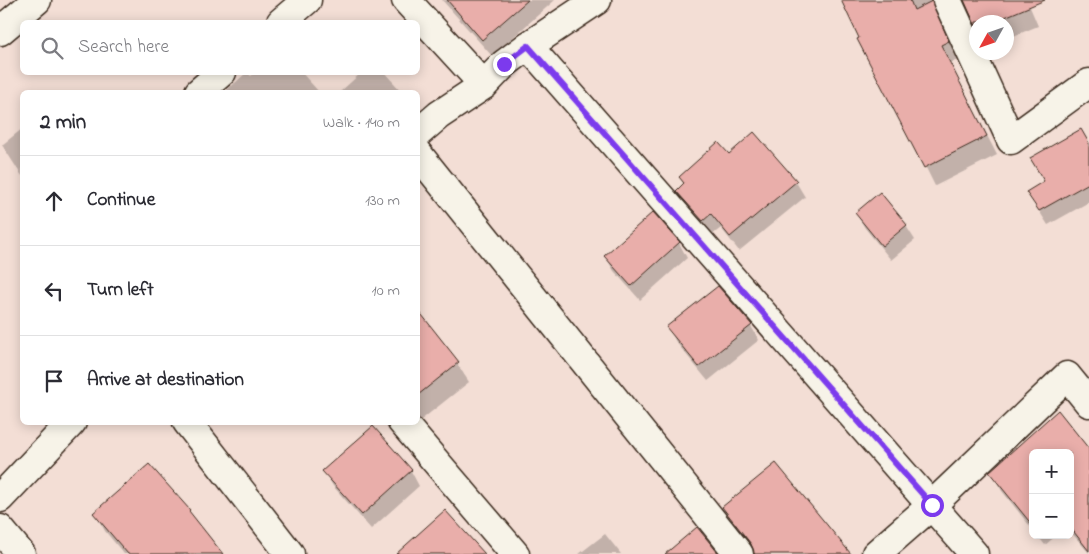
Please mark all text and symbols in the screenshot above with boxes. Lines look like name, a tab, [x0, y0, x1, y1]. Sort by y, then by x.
north arrow	[969, 15, 1014, 60]
search box	[20, 20, 420, 75]
icon: search	[38, 34, 66, 62]
text: Search here	[78, 34, 169, 61]
route end	[493, 53, 516, 76]
text: 2 min	[40, 108, 86, 138]
text: Walk · 140 m	[323, 111, 400, 135]
icon: ahead	[40, 187, 68, 215]
text: Continue	[87, 187, 155, 214]
text: 130 m	[365, 189, 400, 213]
icon: left	[40, 277, 68, 305]
text: Turn left	[87, 277, 154, 304]
text: 10 m	[372, 279, 400, 303]
icon: arrive	[40, 367, 68, 395]
text: Arrive at destination	[87, 367, 244, 394]
map controls	[1029, 449, 1074, 539]
button: +	[1029, 449, 1074, 494]
route start	[921, 494, 944, 517]
button: −	[1029, 494, 1074, 539]

